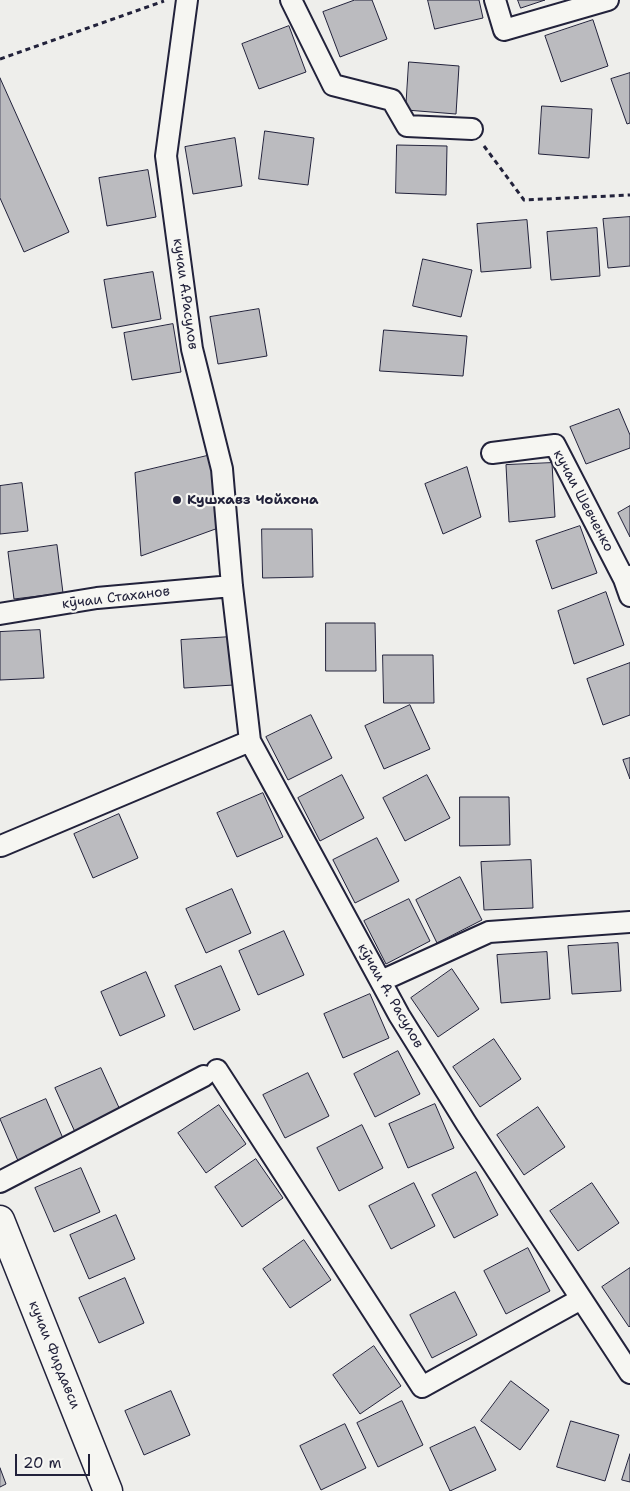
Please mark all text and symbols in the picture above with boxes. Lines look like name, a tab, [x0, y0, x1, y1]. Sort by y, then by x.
street label: кучаи А.Расулов	[169, 237, 201, 351]
street label: кучаи Шевченко	[549, 447, 617, 555]
place label: Кушхавз Чойхона	[187, 492, 319, 508]
marker: Кушхавз Чойхона	[171, 494, 183, 506]
street label: кӯчаи Стаханов	[61, 583, 171, 613]
street label: кӯчаи А. Расулов	[353, 941, 427, 1051]
street label: кучаи Фирдавси	[25, 1298, 83, 1412]
scale bar	[18, 1444, 92, 1476]
text: 20 m	[23, 1453, 62, 1473]

